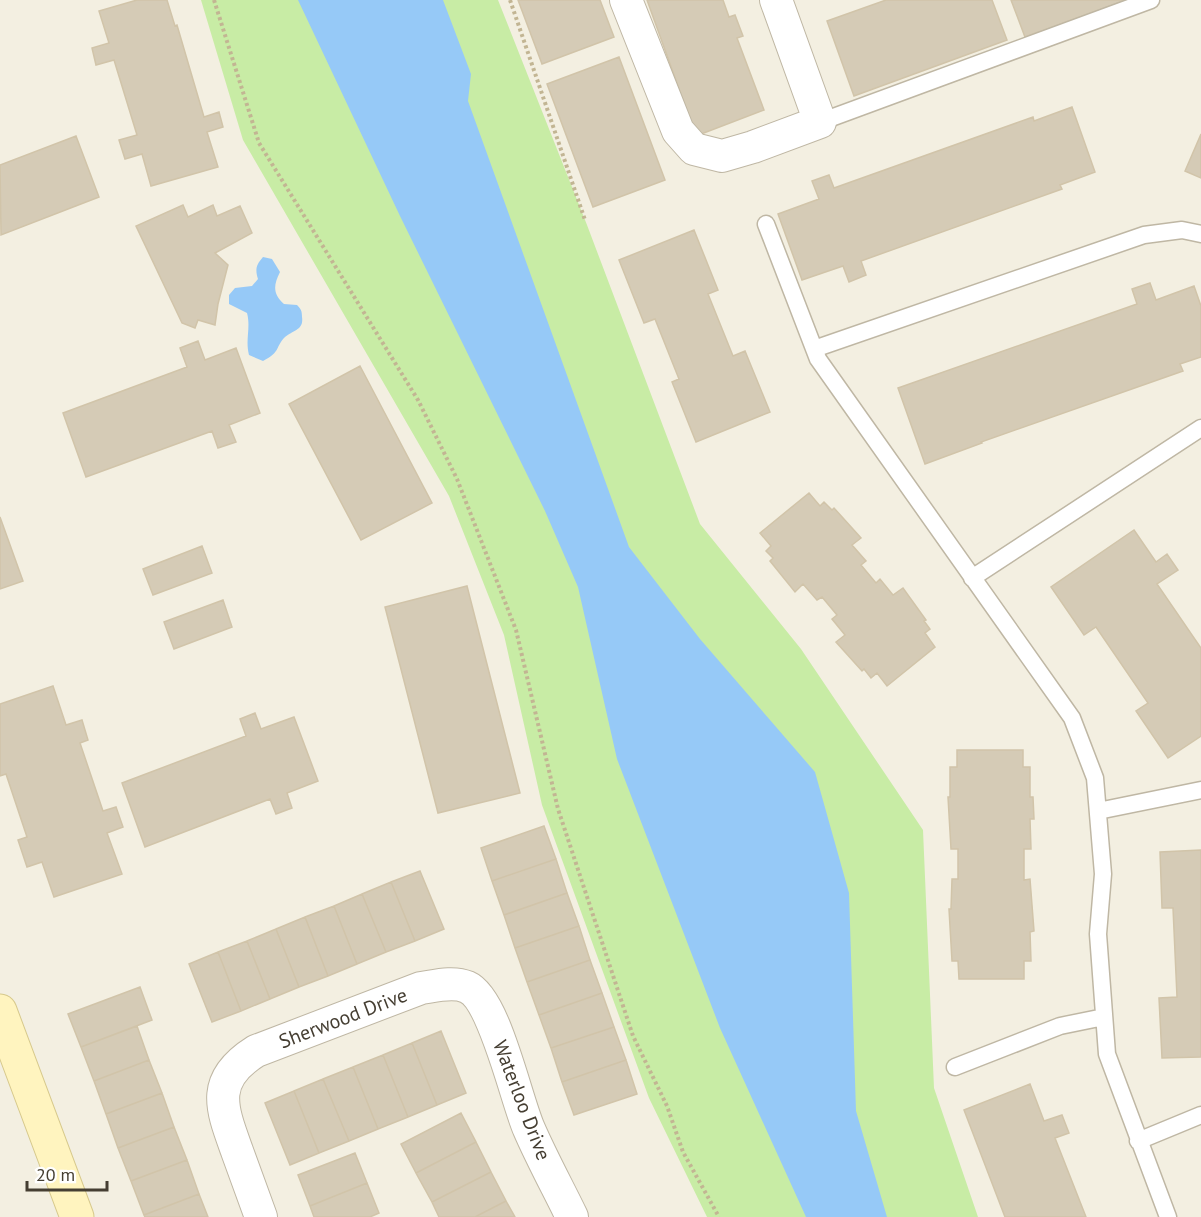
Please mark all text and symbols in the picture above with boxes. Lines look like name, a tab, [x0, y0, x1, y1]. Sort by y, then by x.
street label: Sherwood Drive	[275, 982, 411, 1054]
street label: Waterloo Drive	[487, 1036, 557, 1164]
scale bar	[27, 1154, 106, 1192]
text: 20 m	[36, 1163, 75, 1186]

